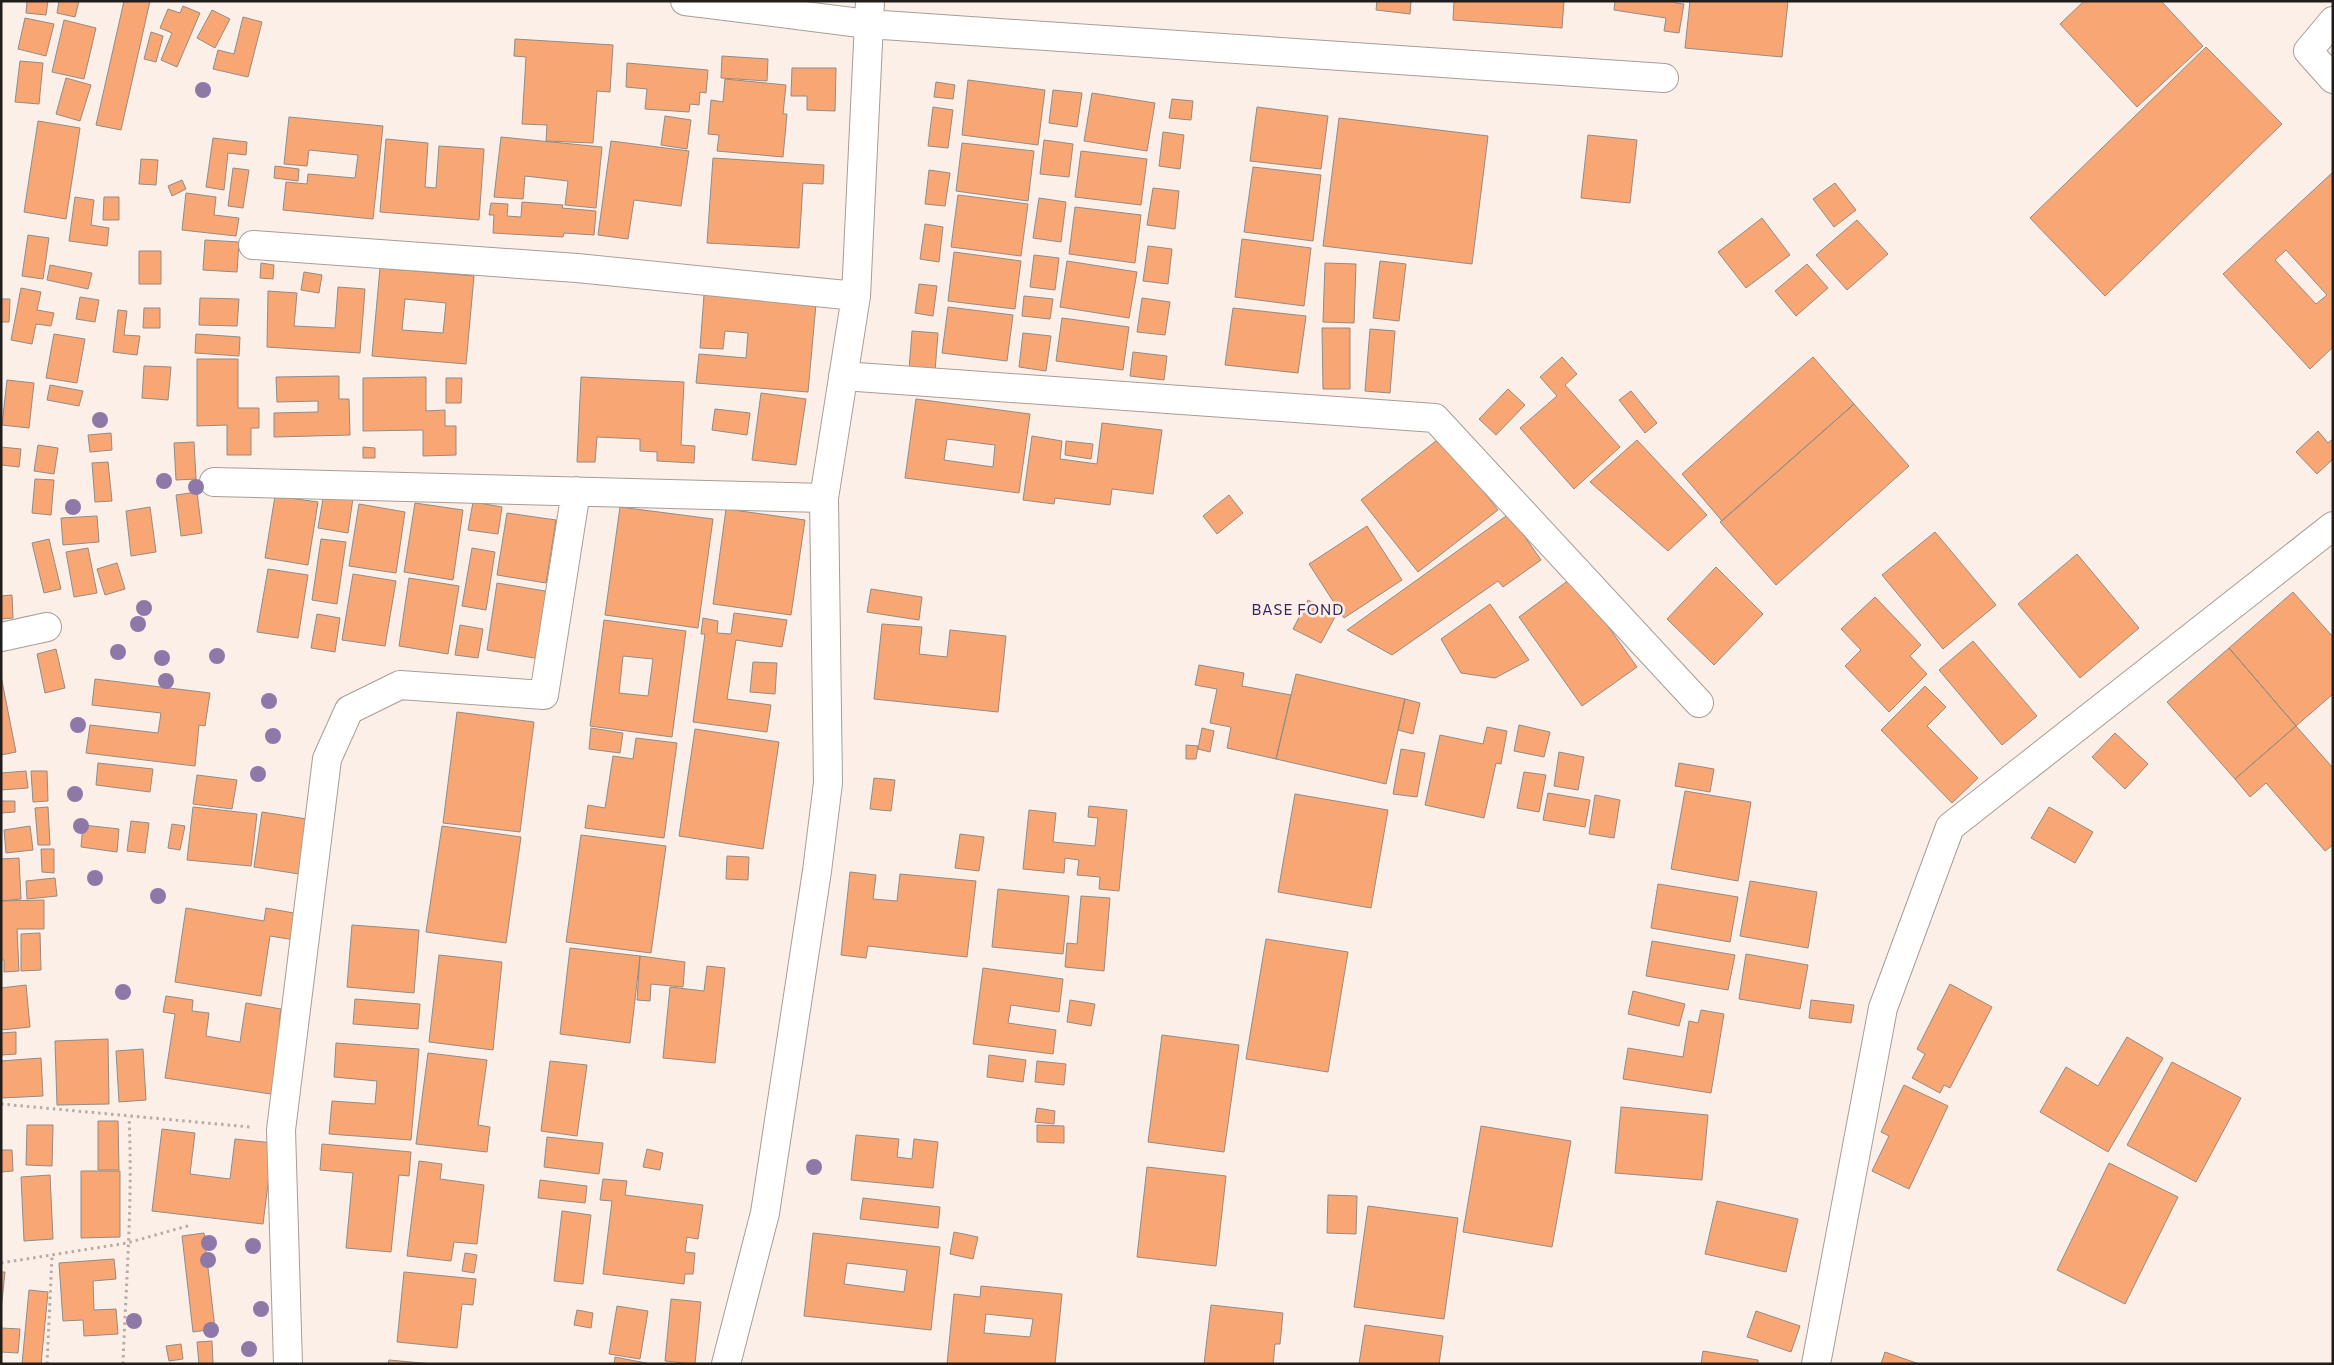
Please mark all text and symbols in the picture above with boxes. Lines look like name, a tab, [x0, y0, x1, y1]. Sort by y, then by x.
district label: BASE FOND	[1252, 600, 1344, 618]

